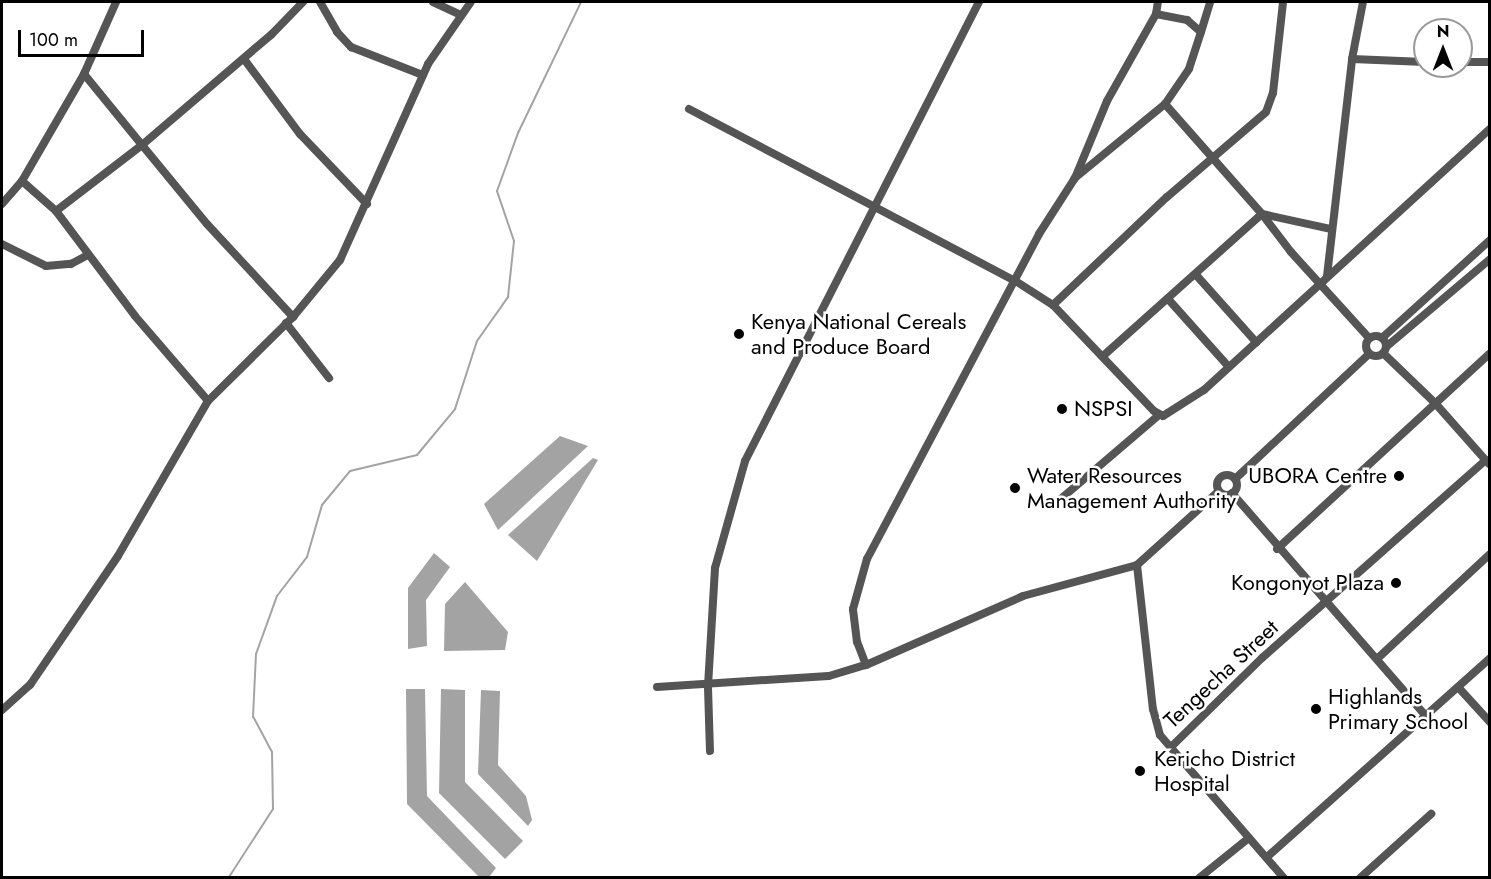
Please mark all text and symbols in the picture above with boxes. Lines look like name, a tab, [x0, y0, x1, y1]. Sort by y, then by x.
scale bar	[21, 18, 147, 56]
north arrow	[1413, 18, 1473, 78]
text: N	[1437, 20, 1449, 43]
text: 100 m	[29, 27, 78, 53]
place label: Kenya National Cereals and Produce Board	[751, 308, 966, 360]
marker: Kenya National Cereals and Produce Board	[732, 327, 746, 341]
place label: NSPSI	[1074, 396, 1133, 422]
marker: NSPSI	[1055, 402, 1069, 416]
place label: Water Resources Management Authority	[1027, 462, 1236, 514]
place label: UBORA Centre	[1248, 463, 1387, 489]
marker: UBORA Centre	[1392, 469, 1406, 483]
marker: Water Resources Management Authority	[1008, 481, 1022, 495]
place label: Kongonyot Plaza	[1231, 570, 1384, 596]
marker: Kongonyot Plaza	[1389, 576, 1403, 590]
street label: Tengecha Street	[1158, 614, 1284, 734]
place label: Highlands Primary School	[1328, 683, 1468, 734]
marker: Highlands Primary School	[1309, 702, 1323, 716]
place label: Kericho District Hospital	[1154, 745, 1295, 796]
marker: Kericho District Hospital	[1131, 762, 1149, 780]

